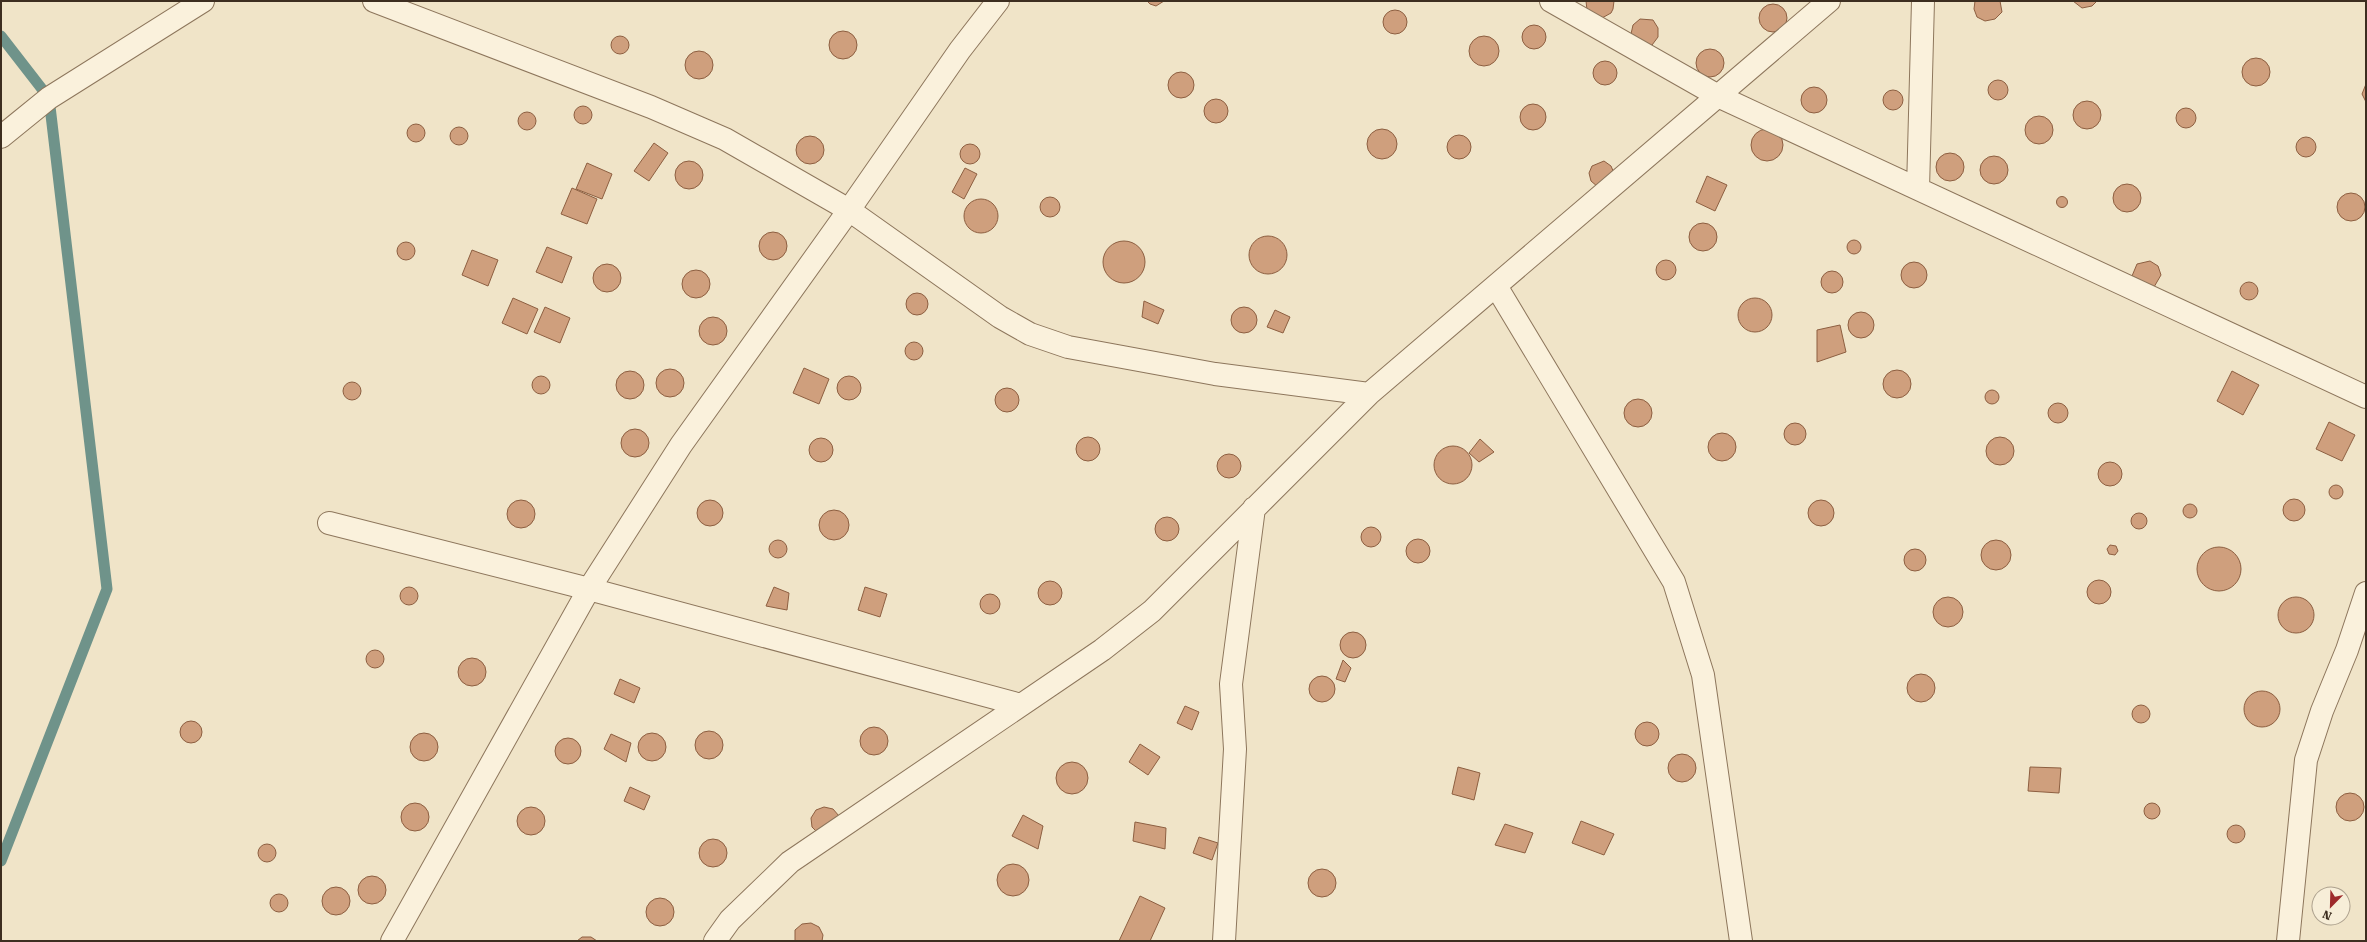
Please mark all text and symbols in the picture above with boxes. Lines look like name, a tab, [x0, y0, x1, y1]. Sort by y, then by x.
north arrow	[2311, 886, 2351, 926]
text: N	[2320, 907, 2334, 922]

